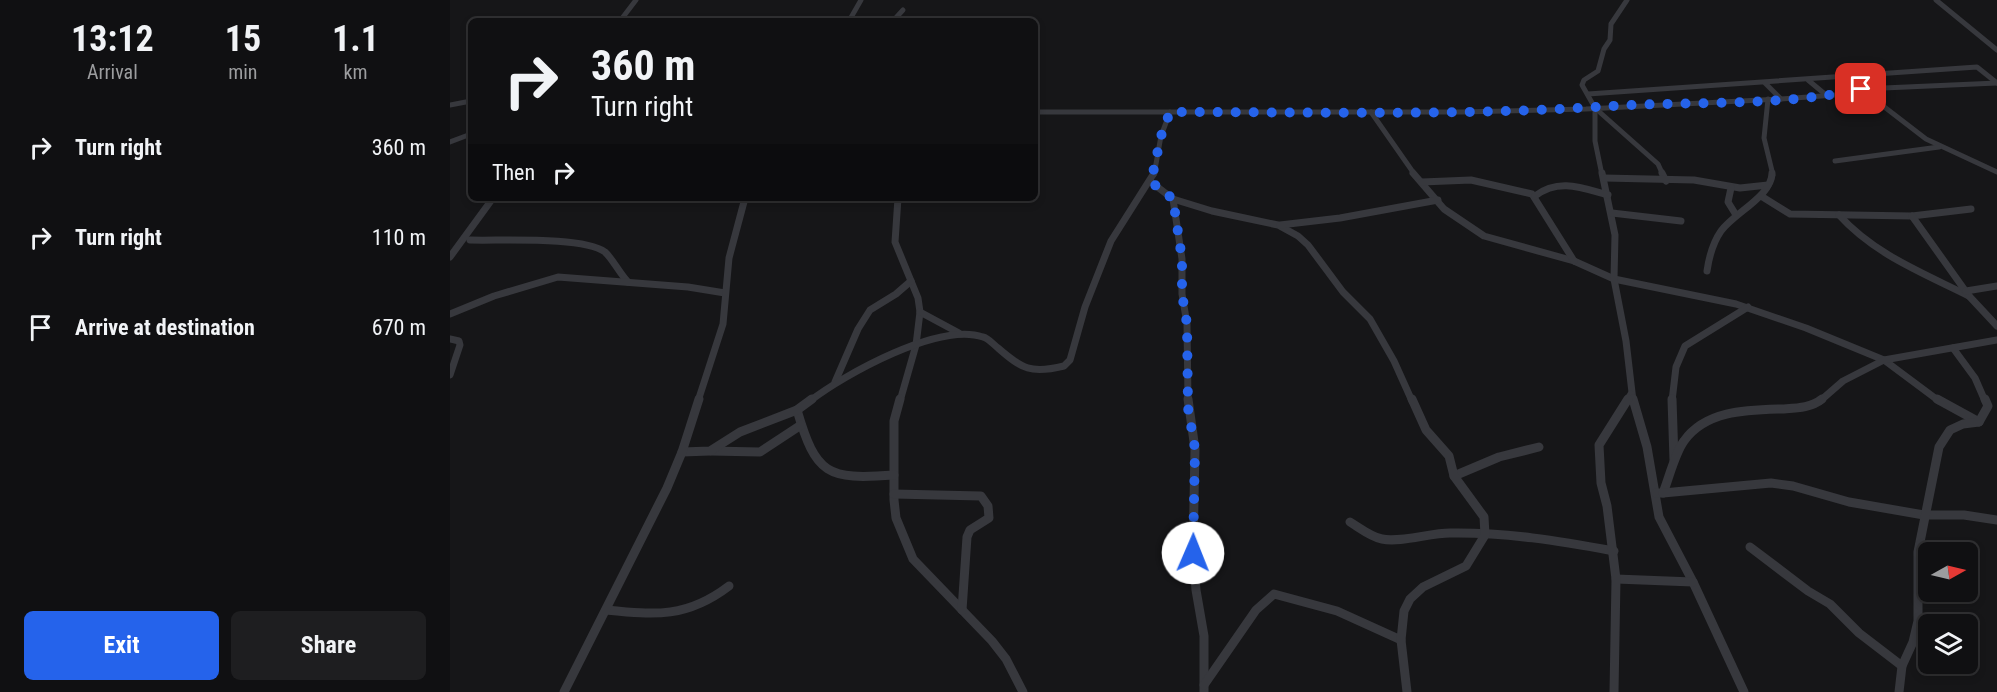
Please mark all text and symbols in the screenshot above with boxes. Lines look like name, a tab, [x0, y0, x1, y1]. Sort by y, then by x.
text: 13:12	[71, 18, 154, 60]
text: 15	[225, 18, 261, 60]
text: 1.1	[332, 18, 379, 60]
text: 360 m	[591, 41, 696, 90]
icon: right	[492, 42, 570, 120]
text: Arrival	[87, 60, 138, 84]
text: min	[228, 60, 258, 84]
text: km	[344, 60, 368, 84]
pin	[1835, 63, 1886, 114]
icon: arrive	[1844, 72, 1877, 105]
text: Turn right	[591, 91, 693, 123]
icon: right	[24, 131, 57, 164]
text: Turn right	[75, 135, 162, 160]
text: 360 m	[372, 135, 426, 160]
icon: right	[547, 156, 580, 189]
text: Then	[492, 160, 535, 185]
icon: right	[24, 221, 57, 254]
text: Turn right	[75, 225, 162, 250]
text: 110 m	[372, 225, 426, 250]
icon: arrive	[24, 311, 57, 344]
text: Arrive at destination	[75, 315, 255, 340]
text: 670 m	[372, 315, 426, 340]
position arrow	[1161, 521, 1225, 585]
north arrow	[1918, 542, 1978, 602]
map controls	[1918, 542, 1978, 674]
button: Exit	[24, 611, 219, 680]
button: Share	[231, 611, 426, 680]
button: layers	[1918, 614, 1978, 674]

